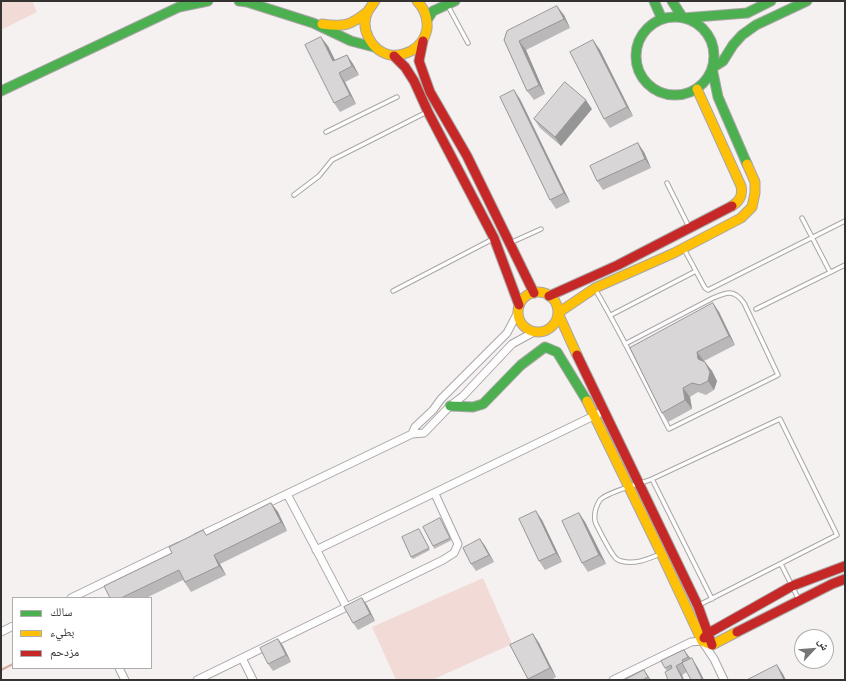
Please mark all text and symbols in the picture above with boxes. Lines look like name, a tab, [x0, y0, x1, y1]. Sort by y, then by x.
legend	[12, 597, 152, 669]
text: سالك	[50, 604, 72, 620]
text: بطيء	[50, 624, 74, 640]
north arrow	[794, 629, 834, 669]
text: ش	[815, 636, 833, 652]
text: مزدحم	[50, 644, 79, 660]

